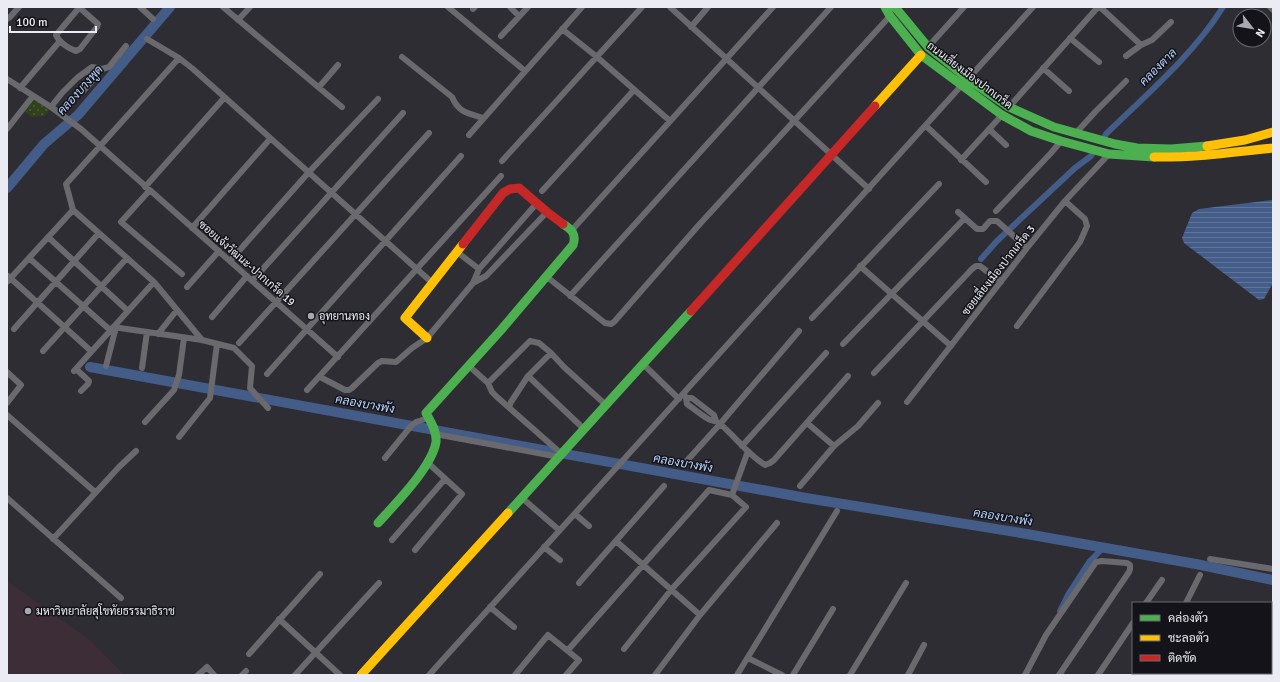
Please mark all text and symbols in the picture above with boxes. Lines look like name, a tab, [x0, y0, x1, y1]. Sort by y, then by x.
scale bar	[10, 8, 96, 34]
north arrow	[1232, 8, 1272, 48]
text: 100 m	[16, 15, 48, 30]
text: N	[1253, 26, 1268, 40]
street label: ถนนเลี่ยงเมืองปากเกร็ด	[924, 35, 1018, 112]
water label: คลองตาล	[1137, 45, 1180, 89]
water label: คลองบางพูด	[54, 62, 107, 118]
street label: ซอยแจ้งวัฒนะ-ปากเกร็ด 19	[196, 216, 299, 309]
street label: ซอยเลี่ยงเมืองปากเกร็ด 3	[955, 219, 1038, 318]
place label: อุทยานทอง	[319, 310, 370, 325]
marker: อุทยานทอง	[306, 311, 316, 321]
water label: คลองบางพัง	[334, 392, 396, 417]
water label: คลองบางพัง	[652, 451, 714, 476]
water label: คลองบางพัง	[972, 505, 1034, 530]
legend	[1132, 602, 1272, 674]
place label: มหาวิทยาลัยสุโขทัยธรรมาธิราช	[36, 603, 175, 620]
marker: มหาวิทยาลัยสุโขทัยธรรมาธิราช	[23, 606, 33, 616]
text: คล่องตัว	[1168, 611, 1208, 626]
text: ชะลอตัว	[1168, 631, 1209, 646]
text: ติดขัด	[1168, 651, 1197, 666]

